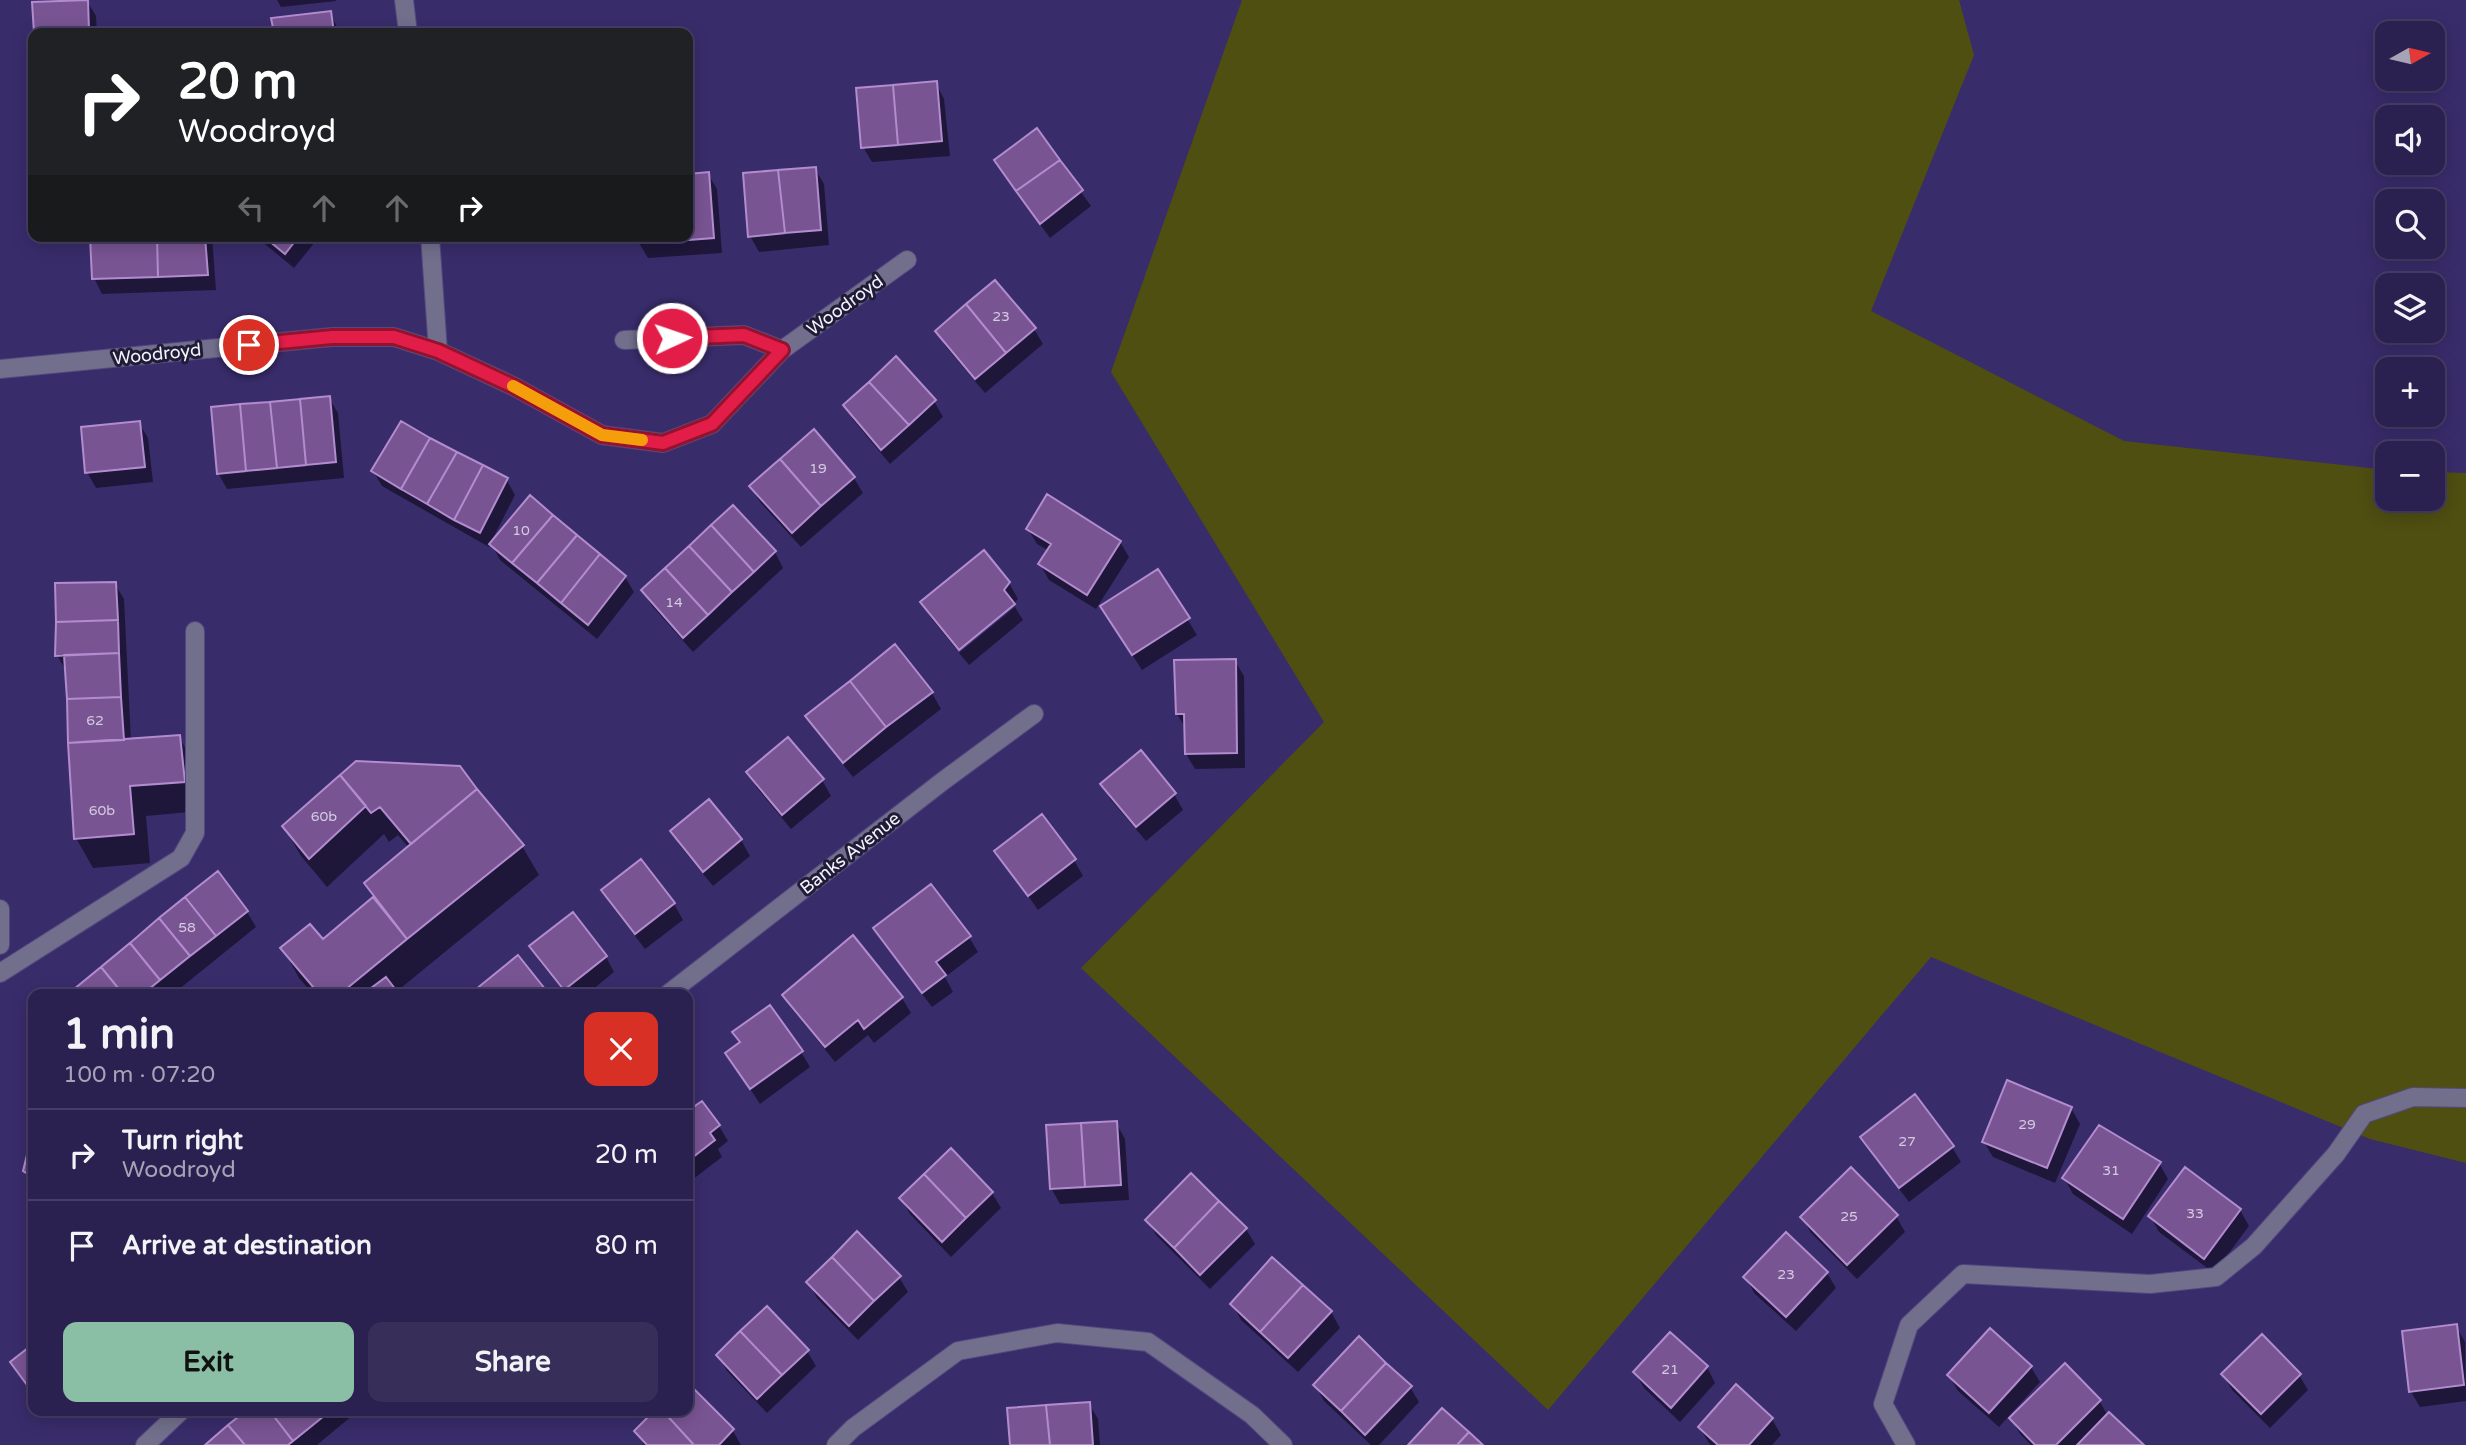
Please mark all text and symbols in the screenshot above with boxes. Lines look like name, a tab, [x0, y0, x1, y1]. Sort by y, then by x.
north arrow	[2375, 21, 2445, 91]
map controls	[2375, 21, 2445, 511]
text: 20 m	[178, 53, 297, 112]
icon: right	[63, 56, 154, 147]
button: sound	[2375, 105, 2445, 175]
text: Woodroyd	[178, 113, 336, 151]
icon: left	[232, 189, 270, 227]
icon: ahead	[305, 189, 343, 227]
icon: ahead	[378, 189, 416, 227]
icon: right	[451, 189, 489, 227]
button: search	[2375, 189, 2445, 259]
street label: Woodroyd	[803, 270, 887, 340]
button: layers	[2375, 273, 2445, 343]
position arrow	[635, 301, 709, 375]
house number: 23	[992, 308, 1010, 325]
pin	[219, 315, 279, 375]
icon: arrive	[230, 326, 268, 364]
street label: Woodroyd	[112, 338, 202, 370]
button: +	[2375, 357, 2445, 427]
button: −	[2375, 441, 2445, 511]
house number: 19	[809, 460, 827, 477]
house number: 10	[512, 522, 530, 539]
house number: 14	[665, 594, 683, 611]
house number: 62	[86, 712, 104, 729]
house number: 60b	[89, 802, 115, 819]
street label: Banks Avenue	[796, 807, 904, 899]
house number: 60b	[311, 808, 337, 825]
house number: 58	[178, 919, 196, 936]
text: 1 min	[63, 1009, 175, 1060]
button: close	[584, 1012, 658, 1086]
text: 100 m · 07:20	[63, 1061, 215, 1089]
house number: 29	[2018, 1116, 2036, 1133]
text: Turn right	[122, 1125, 243, 1156]
house number: 27	[1898, 1133, 1916, 1150]
icon: right	[63, 1136, 101, 1174]
text: 20 m	[595, 1139, 658, 1170]
text: Woodroyd	[122, 1156, 236, 1184]
house number: 31	[2102, 1162, 2120, 1179]
house number: 33	[2186, 1205, 2204, 1222]
house number: 25	[1840, 1208, 1858, 1225]
icon: arrive	[63, 1227, 101, 1265]
text: Arrive at destination	[122, 1230, 372, 1261]
text: 80 m	[595, 1230, 658, 1261]
house number: 23	[1777, 1266, 1795, 1283]
button: Exit	[63, 1322, 354, 1402]
button: Share	[368, 1322, 658, 1402]
house number: 21	[1661, 1361, 1679, 1378]

